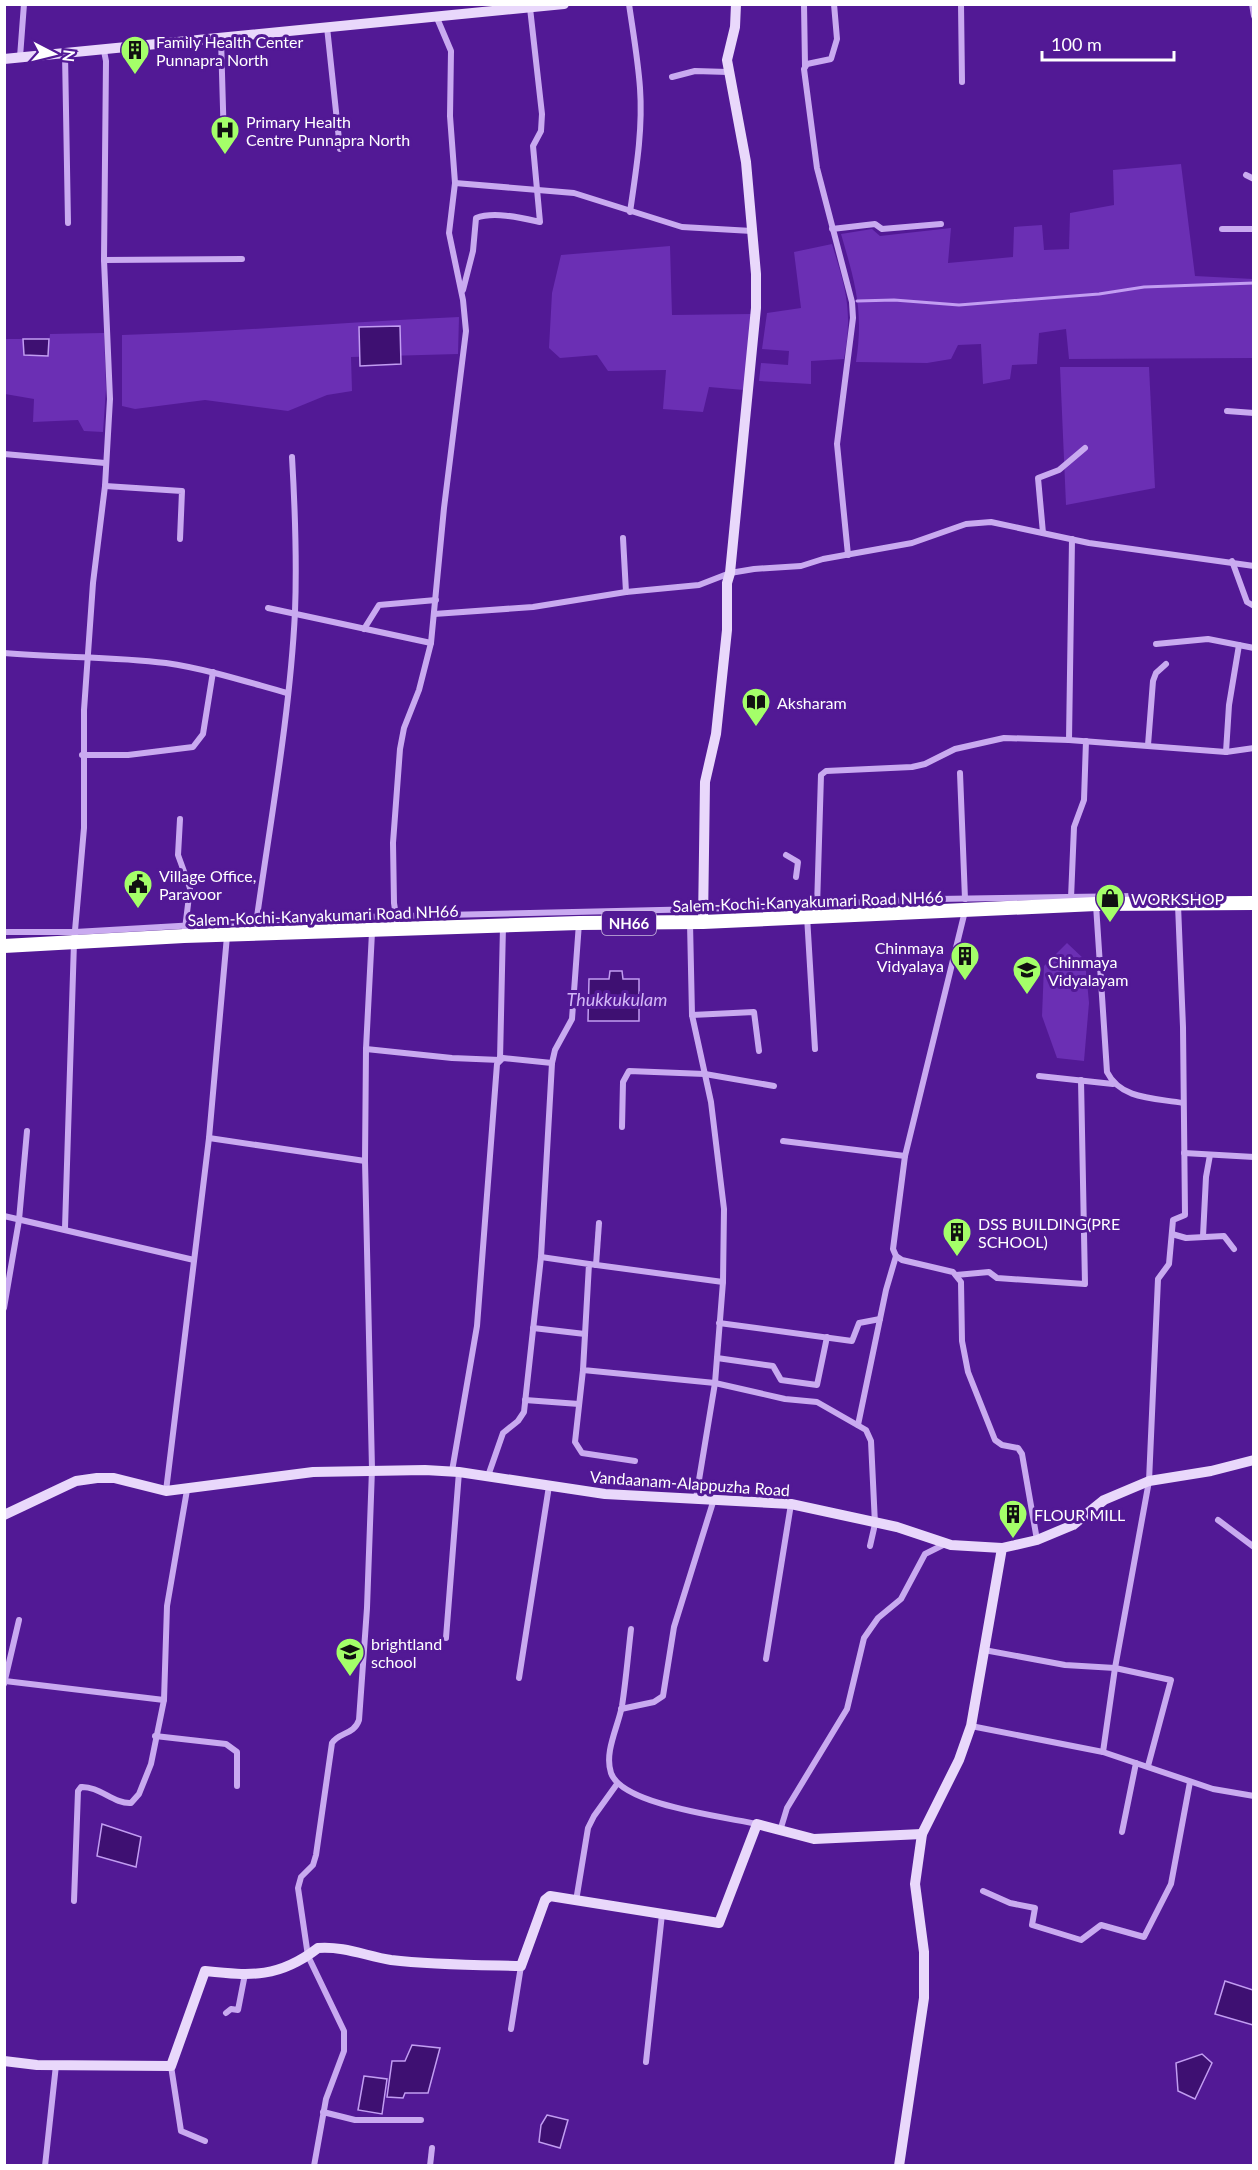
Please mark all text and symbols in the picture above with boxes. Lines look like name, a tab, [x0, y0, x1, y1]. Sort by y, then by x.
north arrow	[24, 24, 84, 84]
scale bar	[1042, 24, 1174, 62]
place label: Family Health Center Punnapra North	[156, 32, 303, 69]
text: 100 m	[1051, 33, 1102, 55]
building icon: Family Health Center Punnapra North	[119, 34, 151, 76]
text: N	[59, 49, 80, 63]
place label: Primary Health Centre Punnapra North	[246, 112, 410, 149]
hospital icon: Primary Health Centre Punnapra North	[209, 114, 241, 156]
library icon: Aksharam	[740, 686, 772, 728]
place label: Aksharam	[777, 693, 847, 712]
place label: Village Office, Paravoor	[159, 866, 256, 903]
public building icon: Village Office, Paravoor	[122, 868, 154, 910]
shop icon: WORKSHOP	[1094, 882, 1126, 924]
street label: Salem-Kochi-Kanyakumari Road NH66	[672, 887, 944, 915]
place label: WORKSHOP	[1131, 889, 1225, 908]
street label: Salem-Kochi-Kanyakumari Road NH66	[187, 901, 459, 929]
road number: NH66	[602, 911, 656, 935]
place label: Chinmaya Vidyalaya	[875, 938, 944, 975]
building icon: Chinmaya Vidyalaya	[949, 940, 981, 982]
place label: Chinmaya Vidyalayam	[1048, 952, 1128, 989]
school or university icon: Chinmaya Vidyalayam	[1011, 954, 1043, 996]
water label: Thukkukulam	[567, 988, 667, 1010]
place label: DSS BUILDING(PRE SCHOOL)	[978, 1214, 1120, 1251]
building icon: DSS BUILDING(PRE SCHOOL)	[941, 1216, 973, 1258]
street label: Vandaanam-Alappuzha Road	[589, 1467, 791, 1499]
building icon: FLOUR MILL	[997, 1498, 1029, 1540]
place label: FLOUR MILL	[1034, 1505, 1125, 1524]
place label: brightland school	[371, 1634, 442, 1671]
school or university icon: brightland school	[334, 1636, 366, 1678]

